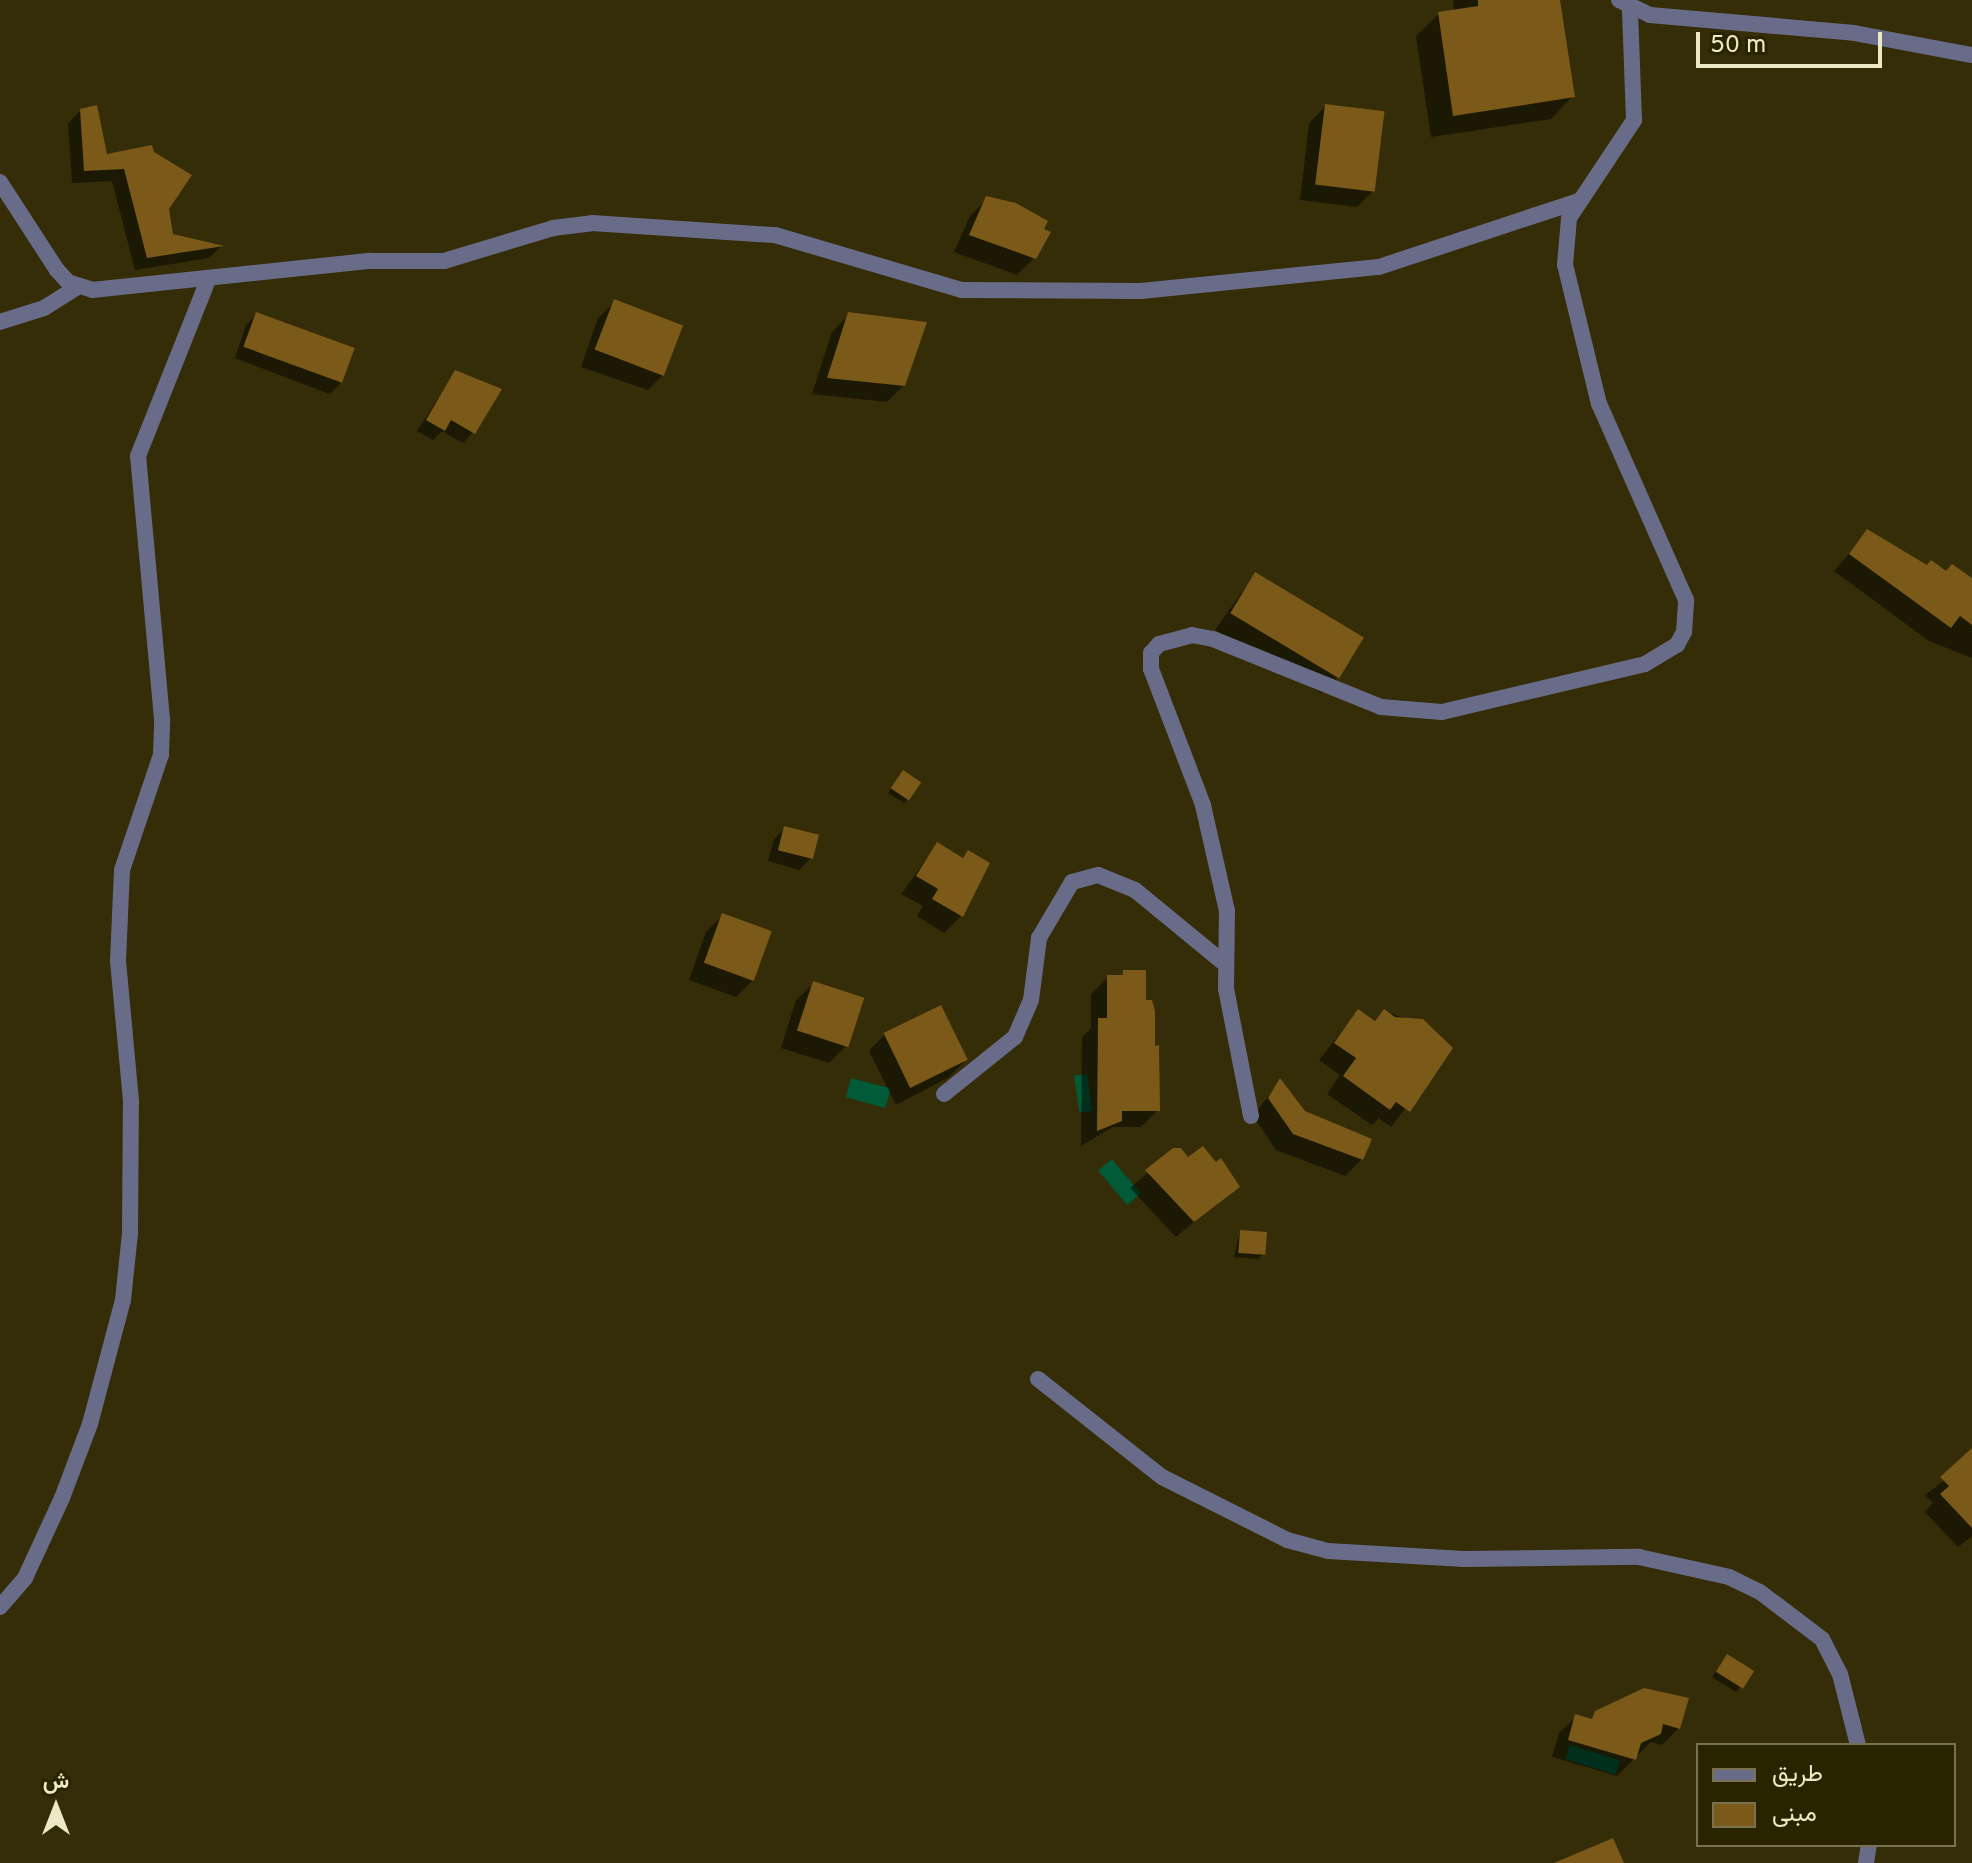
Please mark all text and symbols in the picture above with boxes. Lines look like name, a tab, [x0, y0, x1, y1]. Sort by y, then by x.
scale bar	[1700, 16, 1886, 66]
text: 50 m	[1710, 31, 1766, 61]
legend	[1696, 1743, 1956, 1847]
text: طريق	[1772, 1760, 1823, 1790]
north arrow	[16, 1767, 96, 1847]
text: ش	[43, 1769, 69, 1796]
text: مبنى	[1772, 1800, 1817, 1830]

